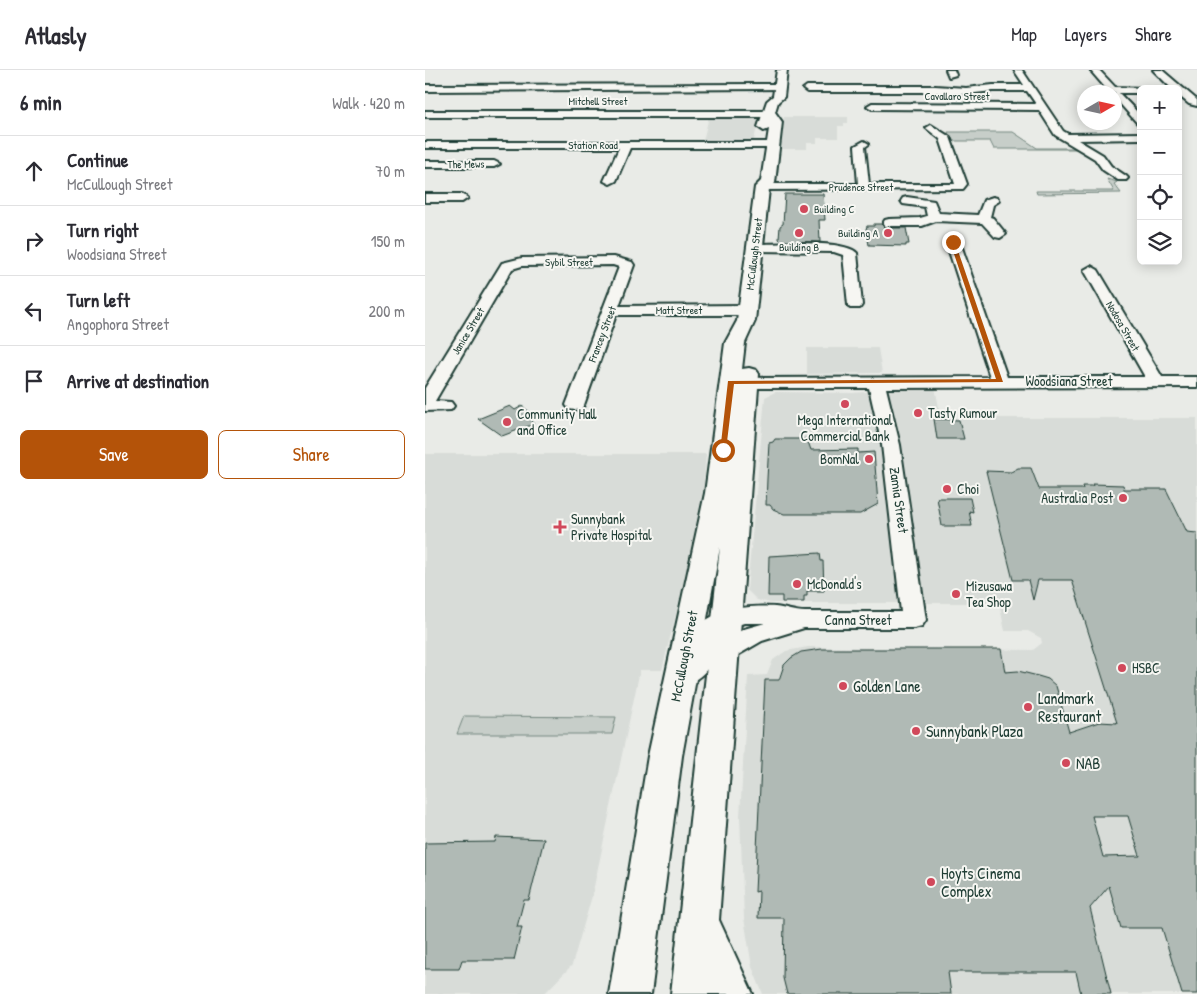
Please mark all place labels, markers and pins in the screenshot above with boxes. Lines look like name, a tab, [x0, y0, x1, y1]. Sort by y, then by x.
place label: Building C	[814, 202, 855, 216]
marker: Building C	[798, 203, 810, 215]
place label: Building A	[838, 226, 879, 240]
marker: Building B	[793, 227, 805, 239]
marker: Building A	[882, 227, 894, 239]
place label: Building B	[779, 240, 819, 254]
marker: Mega International Commercial Bank	[839, 398, 851, 410]
place label: Tasty Rumour	[928, 403, 998, 423]
place label: Community Hall and Office	[517, 404, 597, 439]
marker: Tasty Rumour	[912, 407, 924, 419]
place label: Mega International Commercial Bank	[797, 410, 893, 445]
marker: Community Hall and Office	[501, 416, 513, 428]
place label: BomNal	[820, 449, 859, 468]
marker: BomNal	[863, 453, 875, 465]
place label: Choi	[957, 479, 979, 498]
marker: Choi	[941, 483, 953, 495]
place label: Australia Post	[1041, 488, 1113, 507]
marker: Australia Post	[1117, 492, 1129, 504]
place label: Sunnybank Private Hospital	[571, 509, 652, 545]
marker: Sunnybank Private Hospital	[553, 520, 567, 534]
place label: McDonald's	[807, 574, 862, 593]
place label: Mizusawa Tea Shop	[966, 576, 1012, 612]
marker: McDonald's	[791, 578, 803, 590]
marker: Mizusawa Tea Shop	[950, 588, 962, 600]
place label: HSBC	[1132, 658, 1160, 677]
marker: HSBC	[1116, 662, 1128, 674]
place label: Golden Lane	[853, 675, 921, 697]
marker: Golden Lane	[837, 680, 849, 692]
place label: Landmark Restaurant	[1038, 687, 1102, 727]
marker: Landmark Restaurant	[1022, 701, 1034, 713]
place label: Sunnybank Plaza	[926, 720, 1023, 742]
marker: Sunnybank Plaza	[910, 725, 922, 737]
place label: NAB	[1076, 752, 1100, 774]
marker: NAB	[1060, 757, 1072, 769]
place label: Hoyts Cinema Complex	[941, 862, 1020, 902]
marker: Hoyts Cinema Complex	[925, 876, 937, 888]

